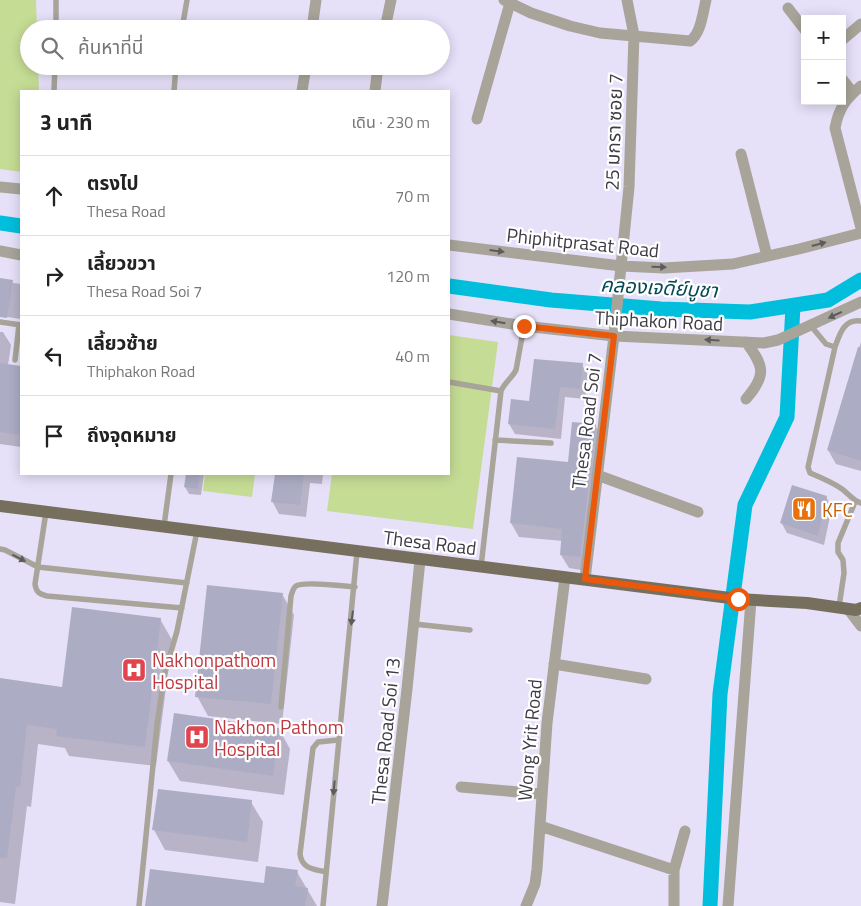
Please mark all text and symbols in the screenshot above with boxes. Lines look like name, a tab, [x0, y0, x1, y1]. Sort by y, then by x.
map controls	[801, 15, 846, 105]
button: +	[801, 15, 846, 60]
search box	[20, 20, 450, 75]
text: ค้นหาที่นี่	[78, 32, 143, 61]
icon: search	[38, 34, 66, 62]
button: −	[801, 60, 846, 105]
street label: 25 มกรา ซอย 7	[596, 73, 630, 191]
text: 3 นาที	[40, 106, 93, 138]
text: เดิน · 230 m	[351, 110, 430, 134]
text: ตรงไป	[87, 168, 139, 197]
icon: ahead	[40, 182, 68, 210]
text: 70 m	[395, 184, 430, 208]
text: Thesa Road	[87, 199, 166, 223]
street label: Phiphitprasat Road	[505, 220, 661, 264]
one-way arrow	[811, 240, 826, 248]
one-way arrow	[489, 247, 505, 255]
text: เลี้ยวขวา	[87, 248, 156, 277]
icon: right	[40, 262, 68, 290]
one-way arrow	[651, 263, 667, 271]
text: 120 m	[386, 264, 430, 288]
water label: คลองเจดีย์บูชา	[600, 268, 719, 306]
text: Thesa Road Soi 7	[87, 279, 202, 303]
street label: Thiphakon Road	[594, 302, 724, 338]
one-way arrow	[828, 311, 842, 319]
route end	[513, 315, 536, 338]
one-way arrow	[490, 318, 506, 326]
text: เลี้ยวซ้าย	[87, 328, 158, 357]
one-way arrow	[704, 335, 720, 343]
icon: left	[40, 342, 68, 370]
text: 40 m	[395, 344, 430, 368]
street label: Thesa Road Soi 7	[563, 351, 609, 491]
text: Thiphakon Road	[87, 359, 195, 383]
text: ถึงจุดหมาย	[87, 420, 177, 449]
icon: arrive	[40, 422, 68, 450]
place label: KFC	[822, 495, 853, 524]
restaurant icon: KFC	[791, 496, 817, 522]
street label: Thesa Road	[382, 522, 478, 562]
one-way arrow	[12, 554, 26, 562]
route start	[727, 588, 750, 611]
one-way arrow	[348, 610, 356, 626]
place label: Nakhonpathom Hospital	[152, 645, 276, 696]
street label: Thesa Road Soi 13	[363, 656, 407, 806]
hospital icon: Nakhonpathom Hospital	[121, 657, 147, 683]
street label: Wong Yrit Road	[509, 678, 549, 802]
place label: Nakhon Pathom Hospital	[214, 712, 344, 763]
hospital icon: Nakhon Pathom Hospital	[184, 724, 210, 750]
one-way arrow	[330, 780, 338, 796]

